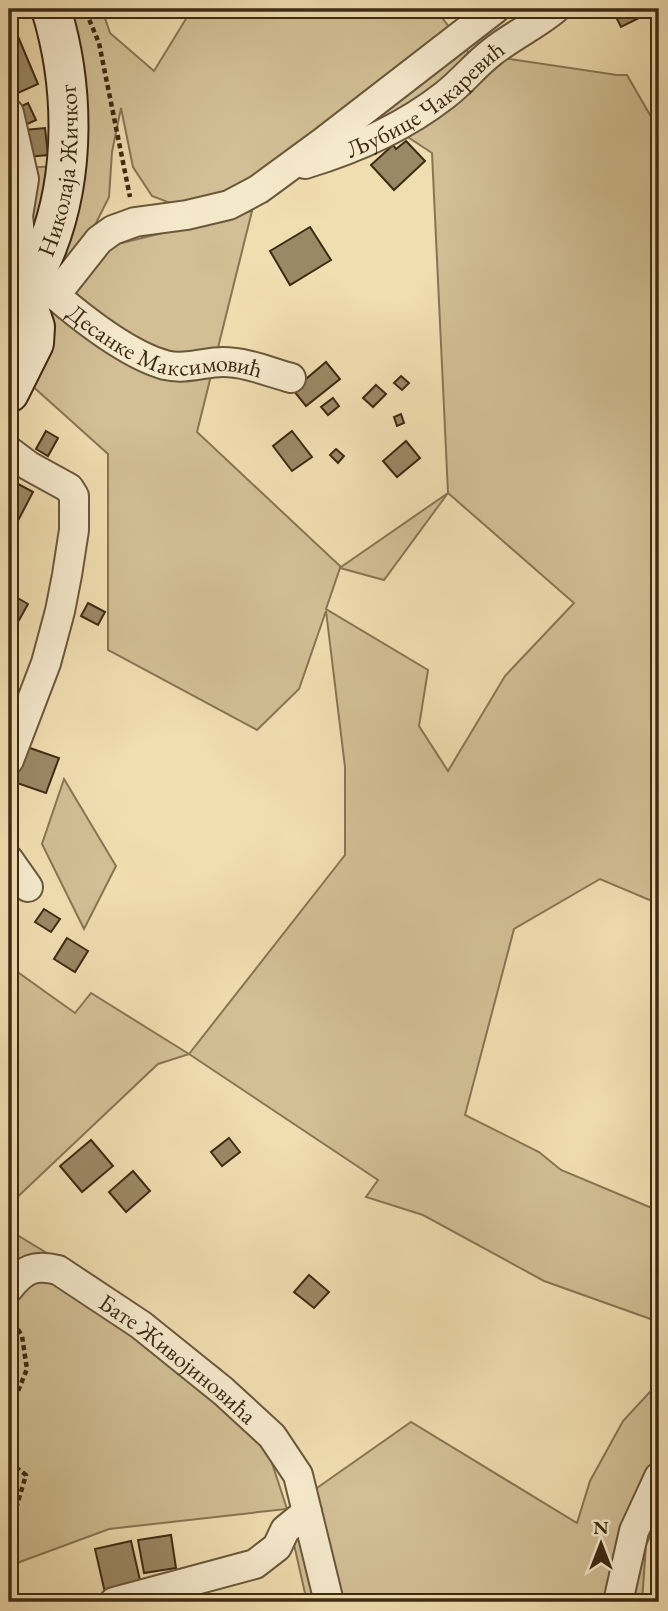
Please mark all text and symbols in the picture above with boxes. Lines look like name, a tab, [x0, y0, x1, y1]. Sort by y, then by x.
street label: Љубице Чакаревић	[341, 33, 510, 164]
street label: Николаја Жичког	[29, 83, 84, 261]
street label: Десанке Максимовић	[61, 296, 266, 384]
street label: Бате Живојиновића	[93, 1286, 264, 1431]
north arrow	[566, 1510, 636, 1580]
text: N	[593, 1515, 609, 1540]

